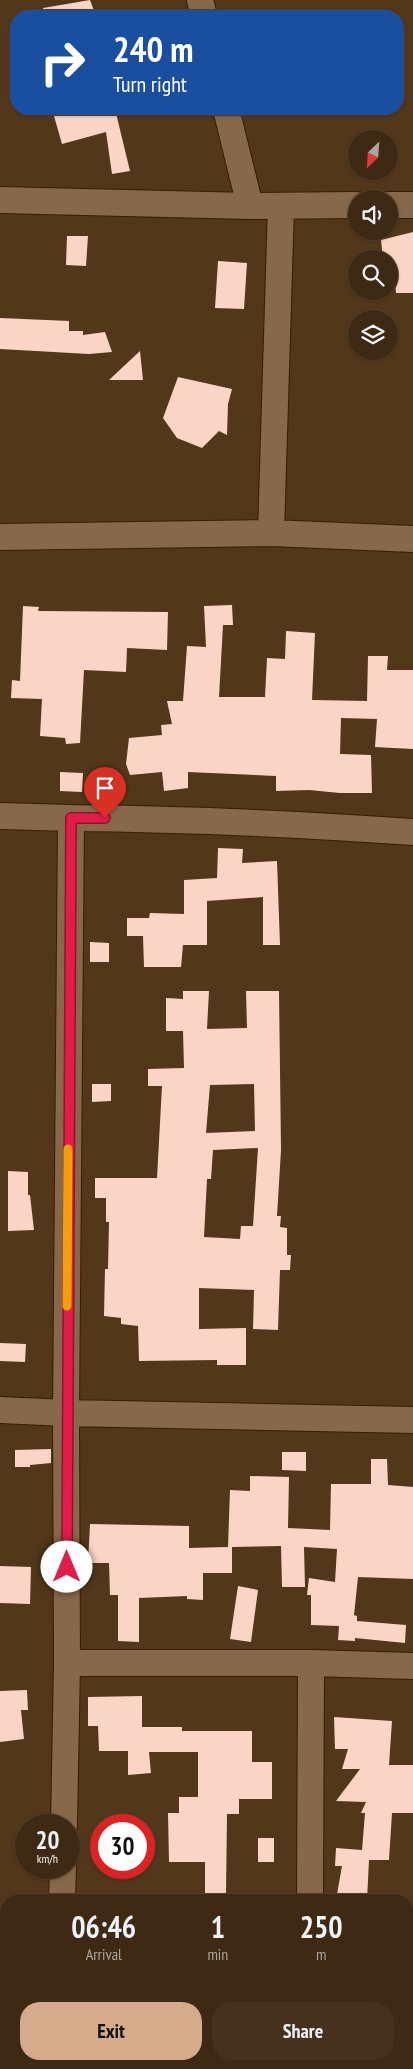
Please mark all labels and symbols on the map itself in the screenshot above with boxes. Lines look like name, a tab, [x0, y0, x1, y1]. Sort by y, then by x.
north arrow	[348, 130, 398, 180]
pin	[84, 767, 126, 818]
position arrow	[40, 1540, 92, 1592]
speed limit sign: 30	[90, 1814, 155, 1879]

